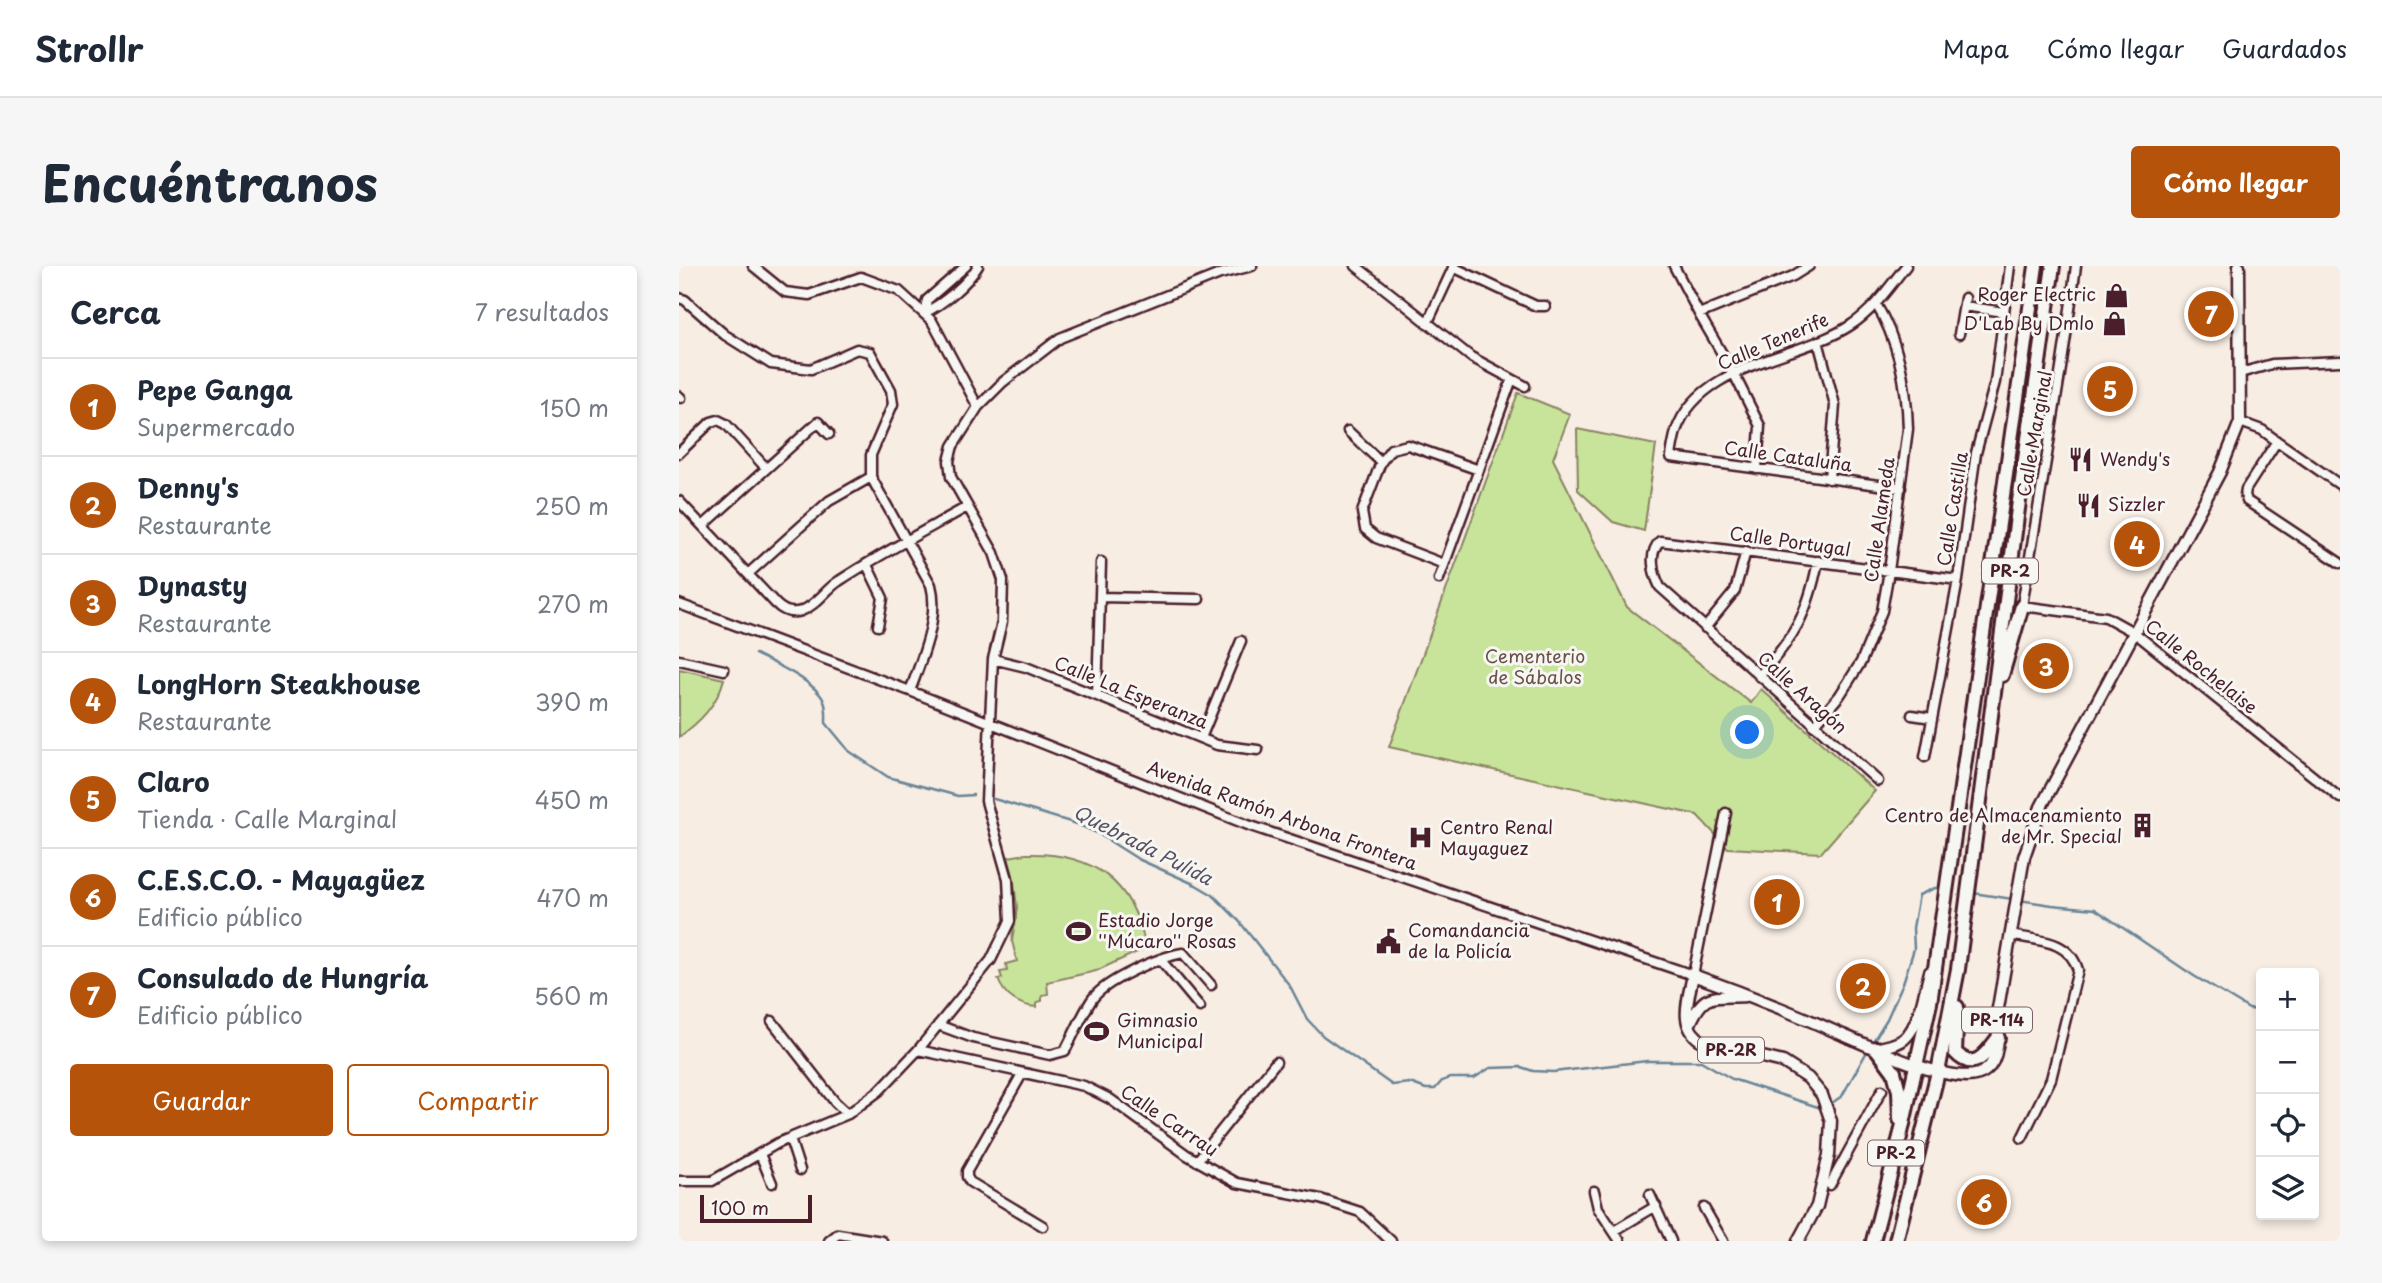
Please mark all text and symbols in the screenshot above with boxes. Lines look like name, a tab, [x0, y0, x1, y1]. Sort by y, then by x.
text: Strollr	[35, 23, 144, 73]
text: Mapa	[1943, 30, 2009, 66]
text: Cómo llegar	[2047, 30, 2184, 66]
text: Guardados	[2222, 30, 2347, 66]
text: Encuéntranos	[42, 145, 378, 219]
button: Cómo llegar	[2131, 146, 2340, 218]
place label: Roger Electric	[1978, 280, 2096, 307]
shop icon: Roger Electric	[2102, 281, 2130, 309]
pin: 7	[2188, 288, 2234, 340]
text: Cerca	[70, 289, 161, 334]
text: 7 resultados	[475, 294, 609, 329]
street label: Calle Tenerife	[1713, 305, 1832, 376]
place label: D'Lab By Dmlo	[1964, 309, 2094, 336]
shop icon: D'Lab By Dmlo	[2100, 310, 2128, 338]
pin: 5	[2087, 363, 2133, 415]
street label: Calle Marginal	[2009, 369, 2058, 499]
text: Pepe Ganga	[137, 370, 293, 409]
text: 1	[88, 390, 99, 425]
text: 150 m	[540, 390, 609, 425]
text: Supermercado	[137, 409, 295, 444]
street label: Calle Cataluña	[1722, 433, 1855, 478]
place label: Wendy's	[2100, 445, 2170, 472]
restaurant icon: Wendy's	[2066, 446, 2094, 474]
street label: Calle Castilla	[1929, 449, 1974, 568]
street label: Calle Alameda	[1856, 455, 1901, 584]
text: Denny's	[137, 468, 239, 507]
text: 2	[85, 488, 101, 523]
text: 250 m	[535, 488, 609, 523]
place label: Sizzler	[2108, 490, 2166, 517]
restaurant icon: Sizzler	[2074, 491, 2102, 519]
text: Restaurante	[137, 507, 272, 542]
pin: 4	[2114, 518, 2160, 570]
street label: Calle Portugal	[1728, 519, 1853, 562]
road number: PR-2	[1982, 558, 2038, 584]
text: Dynasty	[137, 566, 248, 605]
text: 3	[85, 586, 101, 621]
text: 270 m	[537, 586, 609, 621]
text: Restaurante	[137, 605, 272, 640]
street label: Calle Rochelaise	[2140, 612, 2264, 720]
pin: 3	[2023, 640, 2069, 692]
park label: Cementerio de Sábalos	[1485, 642, 1585, 690]
street label: Calle Aragón	[1752, 644, 1854, 740]
street label: Calle La Esperanza	[1051, 648, 1213, 735]
text: LongHorn Steakhouse	[137, 664, 421, 703]
text: 4	[85, 684, 101, 719]
text: 390 m	[535, 684, 609, 719]
text: Restaurante	[137, 703, 272, 738]
your location	[1730, 715, 1764, 749]
street label: Avenida Ramón Arbona Frontera	[1144, 753, 1421, 876]
text: Claro	[137, 762, 210, 801]
text: 5	[86, 782, 100, 817]
text: 450 m	[535, 782, 609, 817]
water label: Quebrada Pulida	[1069, 797, 1219, 892]
text: Tienda · Calle Marginal	[137, 801, 397, 836]
place label: Centro de Almacenamiento de Mr. Special	[1885, 801, 2122, 849]
building icon: Centro de Almacenamiento de Mr. Special	[2128, 812, 2156, 840]
place label: Centro Renal Mayaguez	[1440, 813, 1553, 861]
hospital icon: Centro Renal Mayaguez	[1406, 824, 1434, 852]
text: C.E.S.C.O. - Mayagüez	[137, 860, 425, 899]
pin: 1	[1754, 876, 1800, 928]
text: 6	[85, 880, 101, 915]
text: 470 m	[536, 880, 609, 915]
text: Edificio público	[137, 899, 303, 934]
place label: Estadio Jorge ''Múcaro'' Rosas	[1098, 906, 1236, 954]
place label: Comandancia de la Policía	[1408, 916, 1529, 964]
sports icon: Estadio Jorge ''Múcaro'' Rosas	[1064, 917, 1092, 945]
public building icon: Comandancia de la Policía	[1374, 927, 1402, 955]
text: Consulado de Hungría	[137, 958, 428, 997]
pin: 2	[1840, 960, 1886, 1012]
map controls	[2256, 968, 2319, 1220]
button: +	[2256, 968, 2319, 1031]
text: 7	[86, 978, 100, 1013]
text: 560 m	[534, 978, 609, 1013]
text: Edificio público	[137, 997, 303, 1032]
place label: Gimnasio Municipal	[1117, 1006, 1203, 1054]
road number: PR-114	[1962, 1007, 2032, 1032]
sports icon: Gimnasio Municipal	[1083, 1017, 1111, 1045]
button: −	[2256, 1031, 2319, 1094]
road number: PR-2R	[1698, 1038, 1764, 1062]
button: Guardar	[70, 1064, 333, 1136]
button: Compartir	[347, 1064, 609, 1136]
street label: Calle Carrau	[1116, 1077, 1224, 1162]
button: locate	[2256, 1094, 2319, 1157]
road number: PR-2	[1868, 1140, 1924, 1166]
button: layers	[2256, 1157, 2319, 1220]
pin: 6	[1961, 1176, 2007, 1228]
scale bar	[700, 1192, 812, 1224]
text: 100 m	[711, 1193, 769, 1221]

